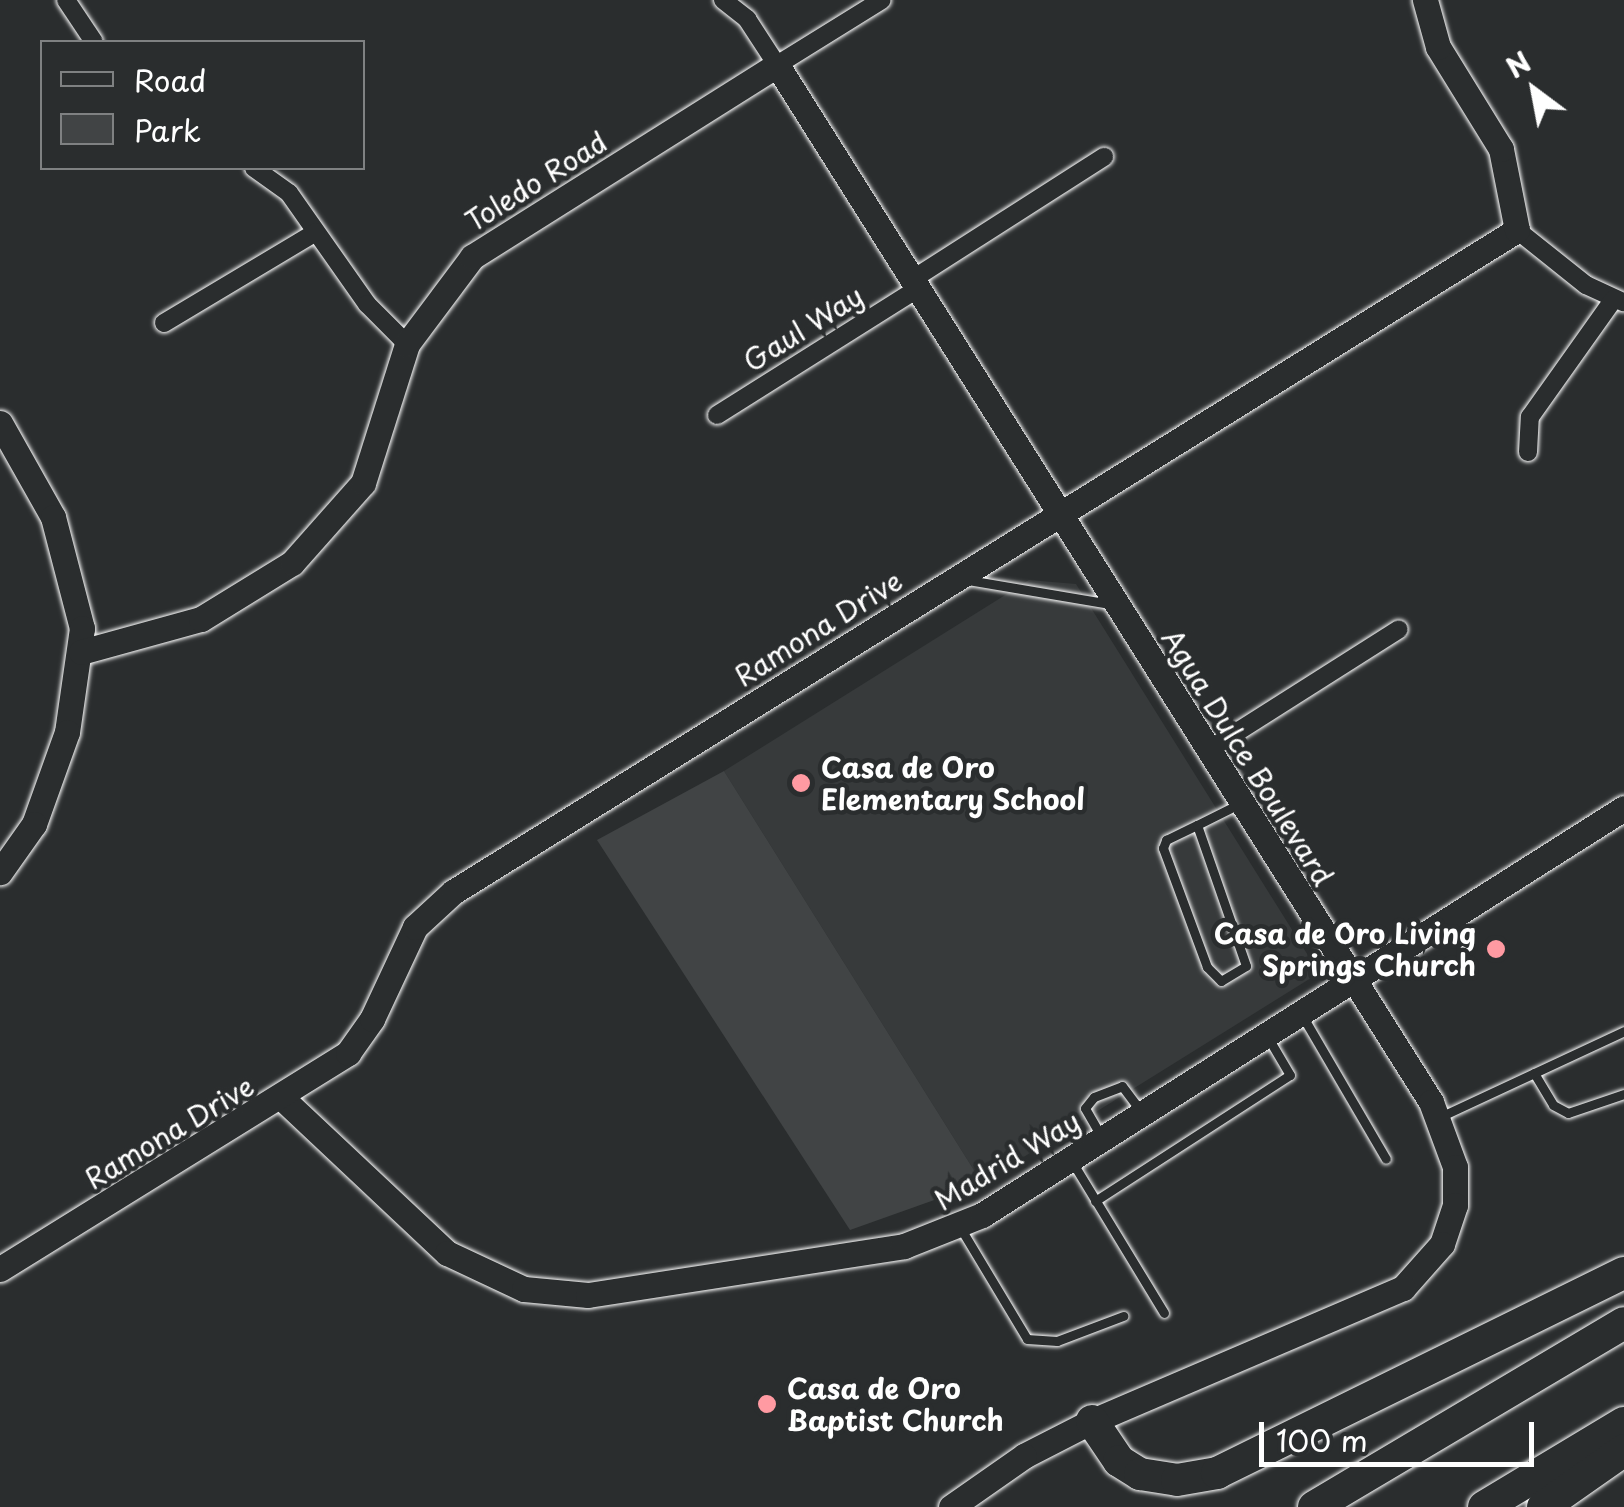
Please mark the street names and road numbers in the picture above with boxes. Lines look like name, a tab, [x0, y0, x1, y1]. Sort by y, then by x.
street label: Toledo Road	[459, 125, 613, 237]
street label: Gaul Way	[737, 278, 869, 378]
street label: Ramona Drive	[728, 563, 908, 693]
street label: Agua Dulce Boulevard	[1155, 622, 1341, 892]
street label: Ramona Drive	[78, 1068, 260, 1196]
street label: Madrid Way	[928, 1103, 1086, 1217]

